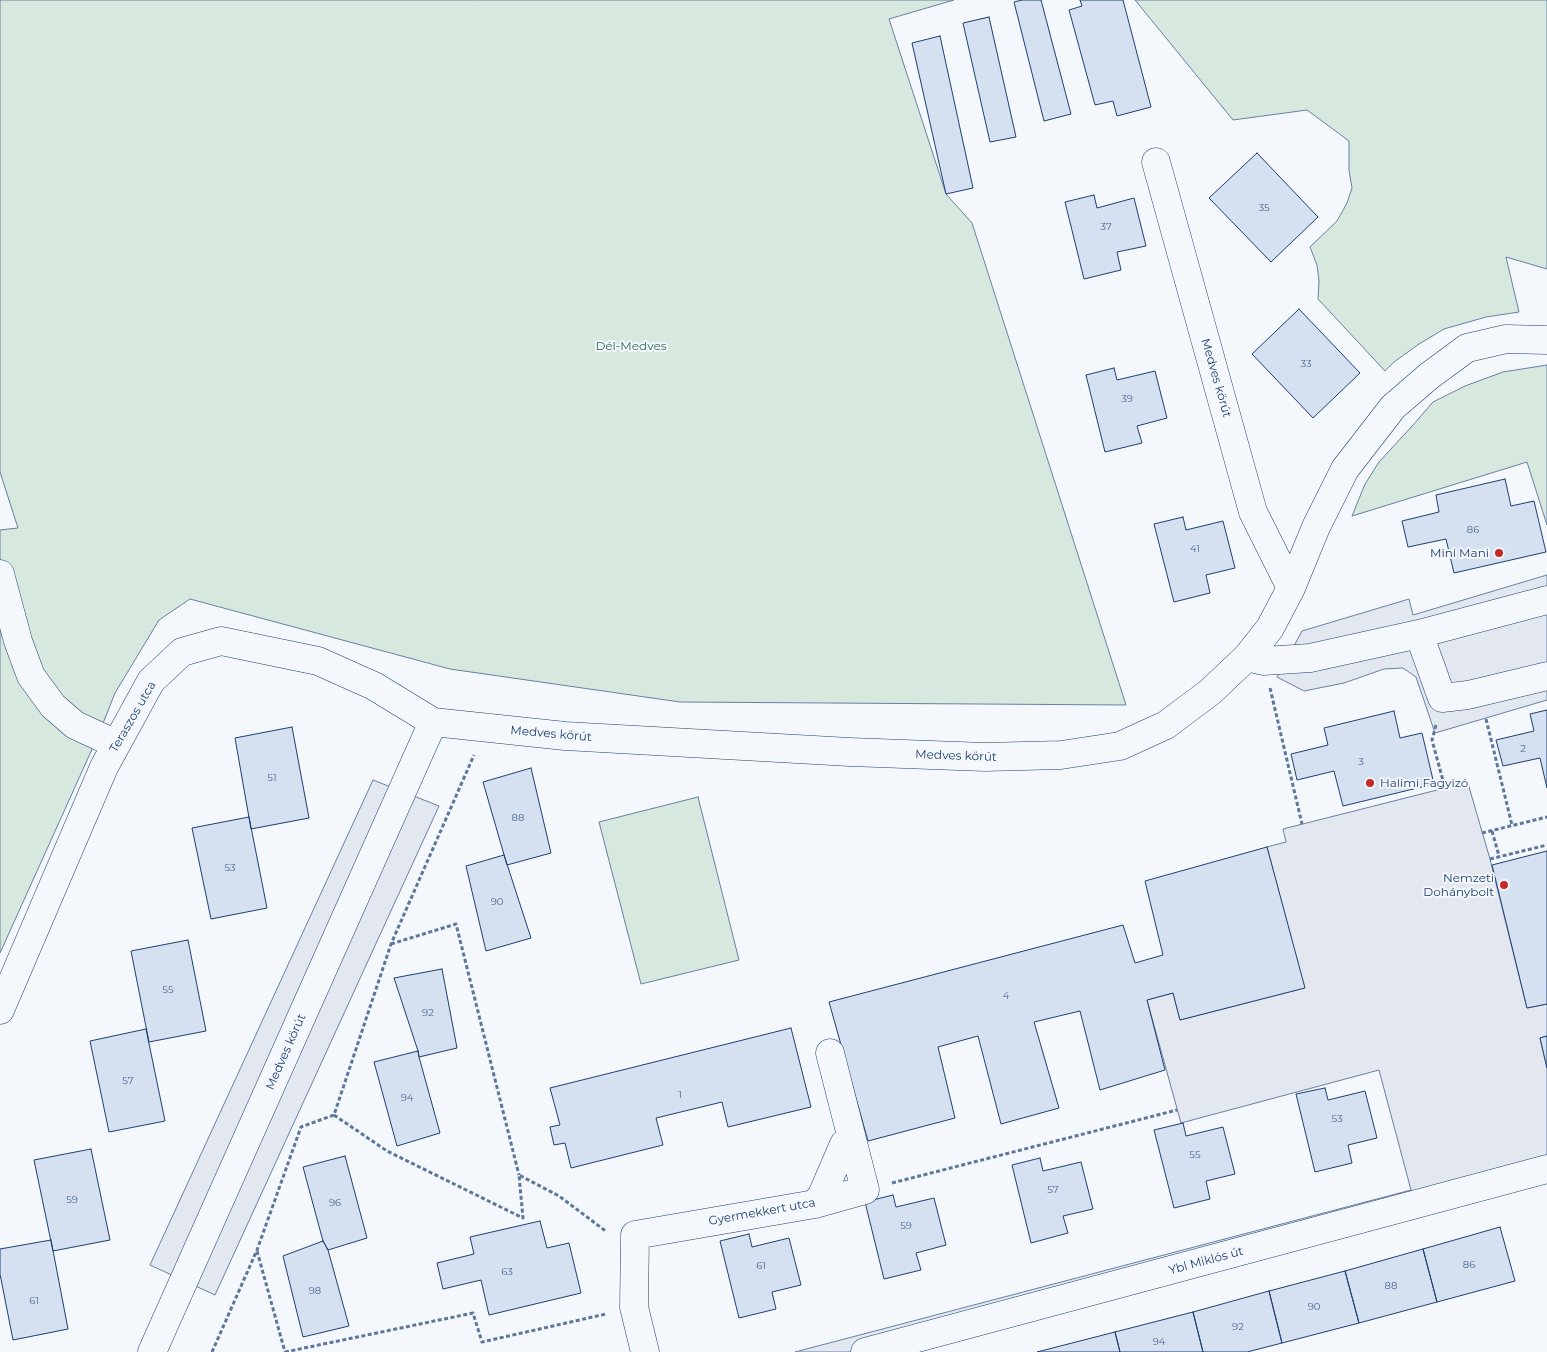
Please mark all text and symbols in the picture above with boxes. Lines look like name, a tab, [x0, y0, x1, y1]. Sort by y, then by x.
house number: 35	[1258, 202, 1270, 214]
house number: 37	[1100, 221, 1112, 233]
street label: Medves körút	[1198, 337, 1234, 419]
park label: Dél-Medves	[595, 339, 667, 353]
house number: 33	[1300, 358, 1312, 370]
house number: 39	[1121, 393, 1133, 405]
house number: 86	[1467, 524, 1479, 536]
house number: 41	[1190, 543, 1200, 555]
place label: Mini Mani	[1430, 546, 1489, 560]
marker: Mini Mani	[1493, 547, 1505, 559]
street label: Teraszos utca	[107, 679, 159, 755]
street label: Medves körút	[510, 723, 592, 745]
house number: 2	[1520, 743, 1526, 755]
street label: Medves körút	[915, 747, 997, 765]
house number: 3	[1358, 756, 1364, 768]
house number: 51	[267, 772, 277, 784]
place label: Halimi Fagyizó	[1380, 776, 1468, 790]
marker: Halimi Fagyizó	[1364, 777, 1376, 789]
house number: 88	[512, 812, 524, 824]
house number: 53	[224, 862, 236, 874]
place label: Nemzeti Dohánybolt	[1423, 871, 1494, 899]
marker: Nemzeti Dohánybolt	[1498, 879, 1510, 891]
house number: 90	[491, 896, 503, 908]
house number: 55	[162, 984, 174, 996]
house number: 4	[1003, 990, 1009, 1002]
house number: 92	[422, 1007, 434, 1019]
street label: Medves körút	[263, 1012, 309, 1092]
house number: 57	[122, 1075, 134, 1087]
house number: 1	[678, 1089, 682, 1101]
house number: 94	[401, 1092, 413, 1104]
house number: 53	[1331, 1113, 1343, 1125]
house number: 55	[1189, 1149, 1201, 1161]
house number: 57	[1047, 1184, 1059, 1196]
house number: 59	[66, 1194, 78, 1206]
street label: Gyermekkert utca	[707, 1195, 817, 1229]
house number: 96	[329, 1197, 341, 1209]
house number: 59	[900, 1220, 912, 1232]
street label: Ybl Miklós út	[1167, 1244, 1245, 1278]
house number: 86	[1463, 1259, 1475, 1271]
house number: 61	[756, 1260, 766, 1272]
house number: 63	[501, 1266, 513, 1278]
house number: 88	[1385, 1280, 1397, 1292]
house number: 98	[309, 1285, 321, 1297]
house number: 61	[29, 1295, 39, 1307]
house number: 90	[1308, 1301, 1320, 1313]
house number: 92	[1232, 1321, 1244, 1333]
house number: 94	[1153, 1336, 1165, 1348]

